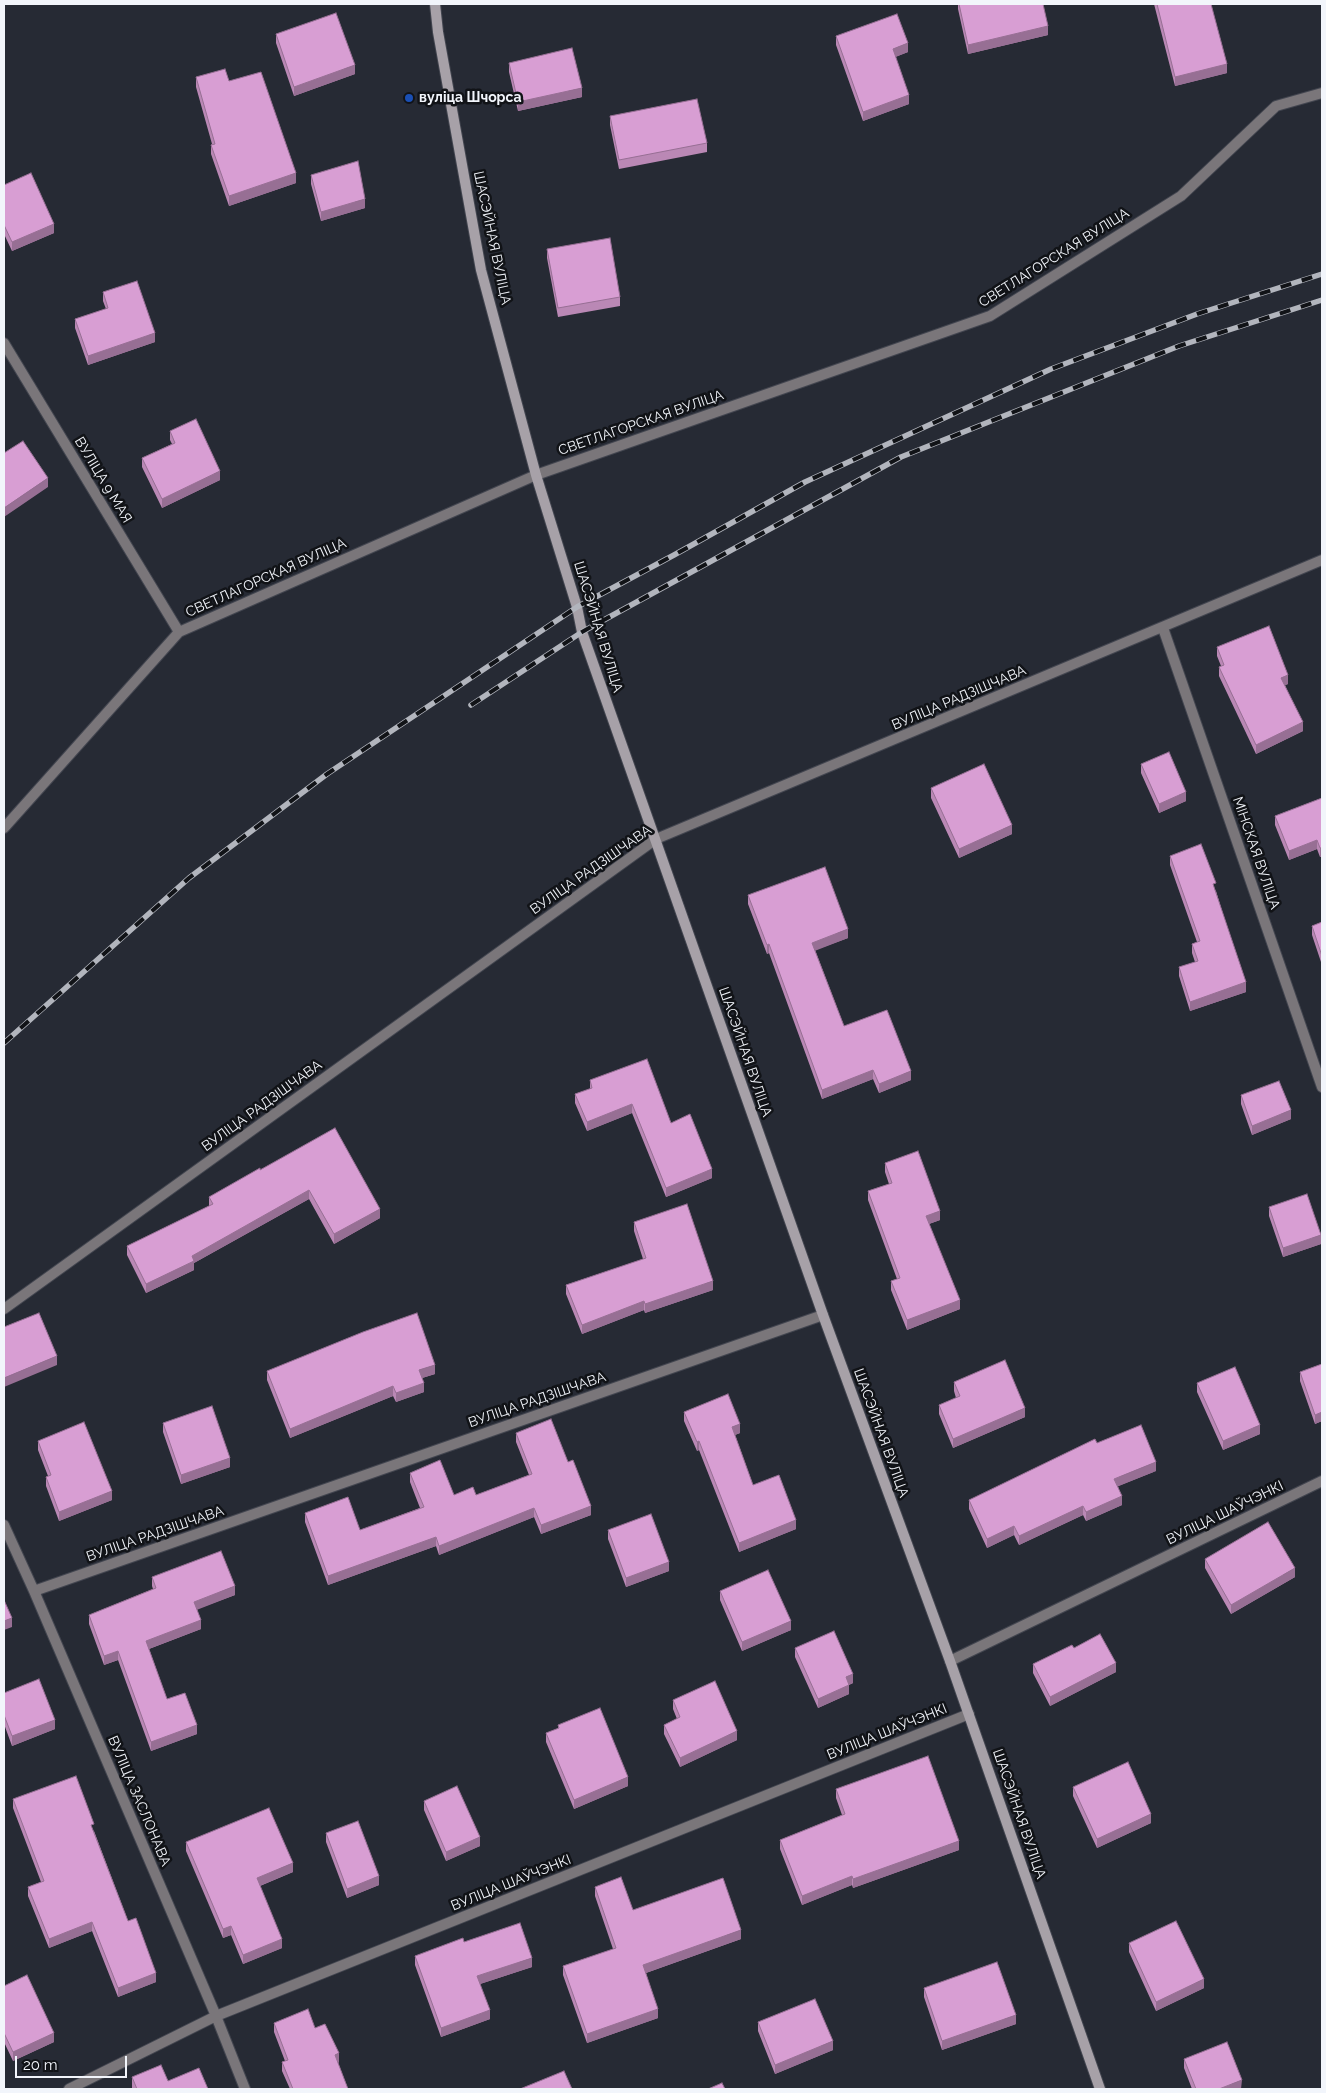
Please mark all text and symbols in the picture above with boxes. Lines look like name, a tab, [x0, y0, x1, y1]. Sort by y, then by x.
place label: вуліца Шчорса	[419, 90, 521, 106]
marker: вуліца Шчорса	[403, 92, 415, 104]
street label: ШАСЭЙНАЯ ВУЛІЦА	[470, 170, 514, 306]
street label: СВЕТЛАГОРСКАЯ ВУЛІЦА	[976, 205, 1132, 311]
street label: СВЕТЛАГОРСКАЯ ВУЛІЦА	[556, 387, 726, 459]
street label: ВУЛІЦА 9 МАЯ	[71, 434, 135, 526]
street label: СВЕТЛАГОРСКАЯ ВУЛІЦА	[183, 535, 349, 621]
street label: ШАСЭЙНАЯ ВУЛІЦА	[570, 559, 626, 695]
street label: ВУЛІЦА РАДЗІШЧАВА	[889, 662, 1029, 734]
street label: МІНСКАЯ ВУЛІЦА	[1229, 795, 1283, 911]
street label: ВУЛІЦА РАДЗІШЧАВА	[527, 822, 655, 918]
street label: ШАСЭЙНАЯ ВУЛІЦА	[715, 985, 775, 1119]
street label: ВУЛІЦА РАДЗІШЧАВА	[199, 1057, 325, 1155]
street label: ШАСЭЙНАЯ ВУЛІЦА	[850, 1366, 912, 1500]
street label: ВУЛІЦА РАДЗІШЧАВА	[466, 1369, 608, 1431]
street label: ВУЛІЦА ШАЎЧЭНКІ	[1164, 1477, 1286, 1549]
street label: ВУЛІЦА РАДЗІШЧАВА	[84, 1503, 226, 1565]
street label: ВУЛІЦА ШАЎЧЭНКІ	[825, 1700, 949, 1764]
street label: ВУЛІЦА ЗАСЛОНАВА	[104, 1733, 174, 1869]
street label: ШАСЭЙНАЯ ВУЛІЦА	[989, 1747, 1049, 1881]
street label: ВУЛІЦА ШАЎЧЭНКІ	[449, 1851, 573, 1915]
scale bar	[18, 2046, 130, 2078]
text: 20 m	[23, 2056, 58, 2074]

